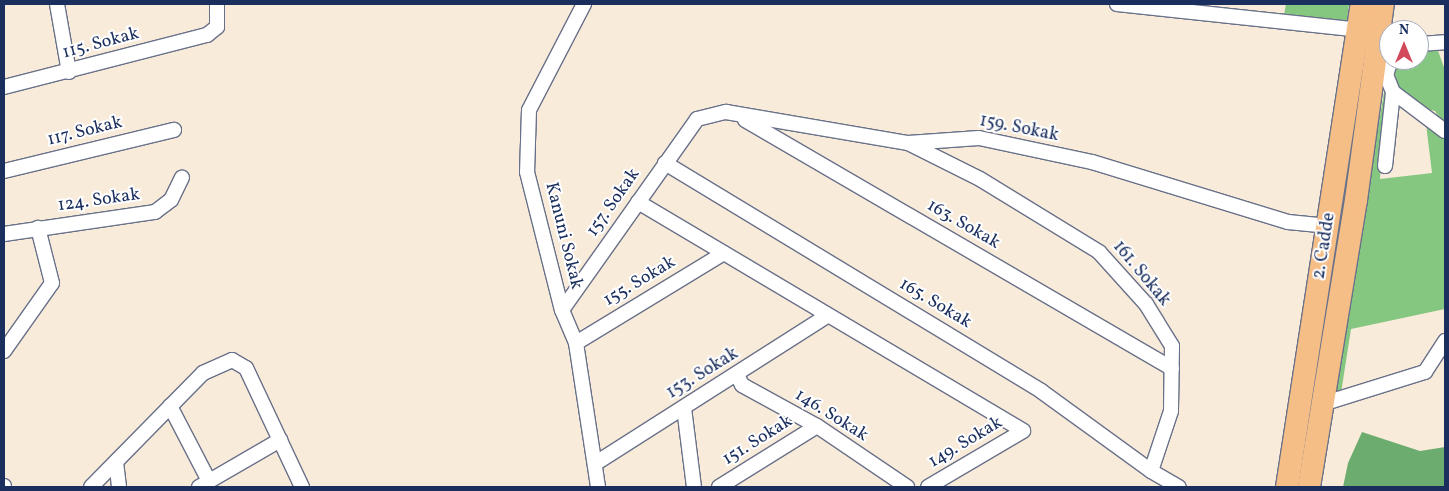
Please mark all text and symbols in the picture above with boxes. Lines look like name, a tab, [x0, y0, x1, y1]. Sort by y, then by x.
north arrow	[1379, 20, 1429, 70]
text: N	[1399, 21, 1409, 40]
street label: 115. Sokak	[60, 23, 142, 65]
street label: 159. Sokak	[977, 111, 1061, 147]
street label: 117. Sokak	[45, 112, 125, 152]
street label: 157. Sokak	[583, 165, 645, 241]
street label: Kanuni Sokak	[539, 180, 587, 292]
street label: 124. Sokak	[57, 185, 141, 217]
street label: 163. Sokak	[923, 195, 1003, 255]
street label: 2. Cadde	[1309, 211, 1341, 281]
street label: 161. Sokak	[1107, 237, 1175, 311]
street label: 155. Sokak	[600, 252, 680, 312]
street label: 165. Sokak	[895, 274, 975, 334]
street label: 153. Sokak	[663, 343, 743, 405]
street label: 146. Sokak	[790, 385, 872, 447]
street label: 151. Sokak	[719, 411, 797, 471]
street label: 149. Sokak	[925, 413, 1007, 473]

